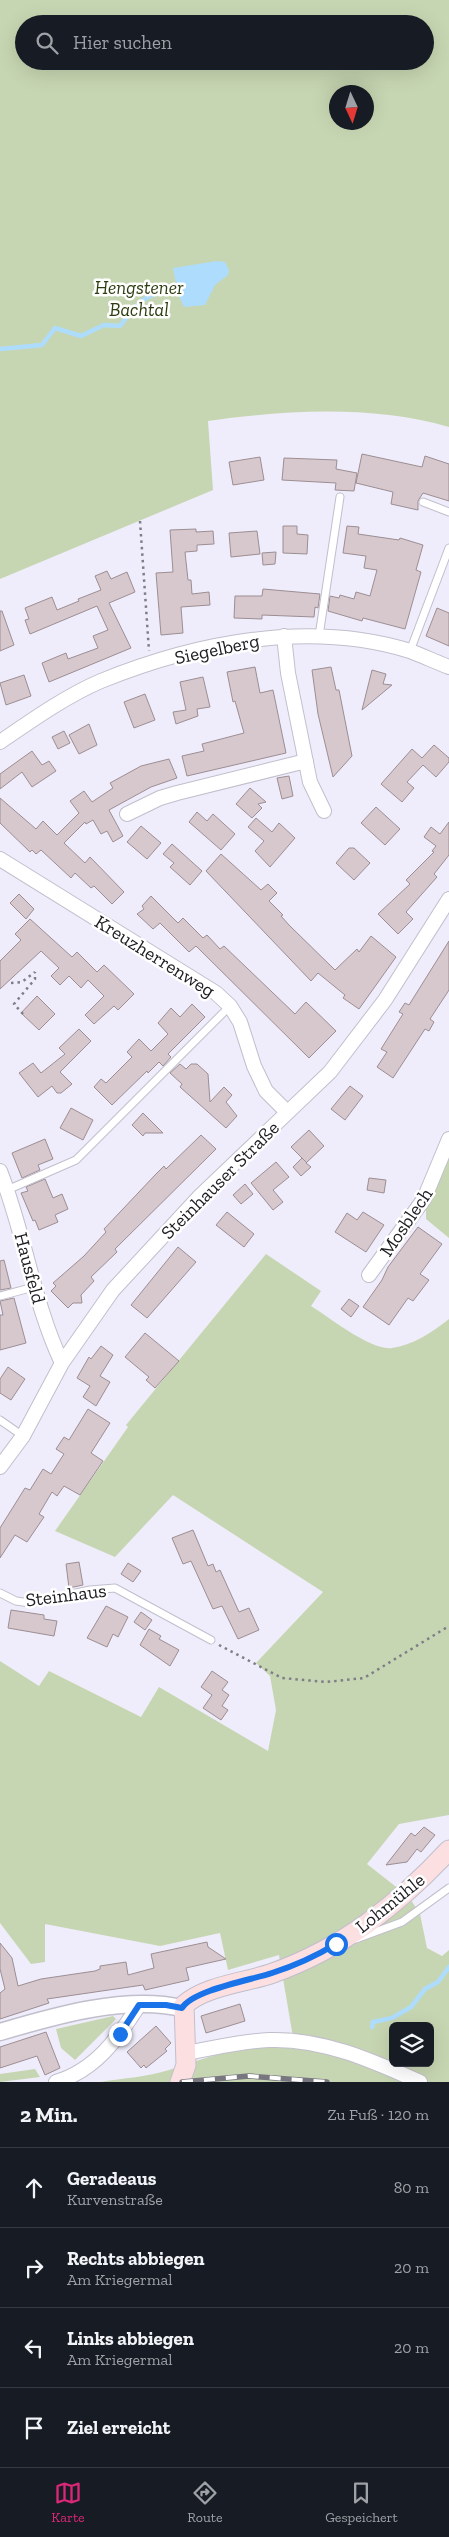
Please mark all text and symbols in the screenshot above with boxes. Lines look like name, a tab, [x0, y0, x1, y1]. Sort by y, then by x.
search box	[15, 15, 434, 70]
icon: search	[33, 29, 61, 57]
text: Hier suchen	[73, 31, 172, 54]
north arrow	[329, 85, 374, 130]
park label: Hengstener Bachtal	[95, 276, 184, 321]
street label: Siegelberg	[172, 629, 262, 669]
street label: Kreuzherrenweg	[91, 910, 220, 1002]
street label: Steinhauser Straße	[156, 1116, 284, 1244]
street label: Mosblech	[375, 1183, 438, 1261]
street label: Hausfeld	[9, 1230, 51, 1307]
street label: Steinhaus	[24, 1579, 108, 1611]
street label: Lohmühle	[351, 1868, 429, 1938]
route start	[325, 1933, 348, 1956]
map controls	[389, 2022, 434, 2067]
button: layers	[389, 2022, 434, 2067]
route end	[109, 2023, 132, 2046]
text: 2 Min.	[20, 2102, 77, 2127]
text: Zu Fuß · 120 m	[327, 2105, 429, 2124]
text: Geradeaus	[67, 2167, 157, 2190]
icon: ahead	[20, 2174, 48, 2202]
text: 80 m	[394, 2178, 429, 2197]
text: Kurvenstraße	[67, 2190, 163, 2209]
text: Rechts abbiegen	[67, 2247, 205, 2270]
icon: right	[20, 2254, 48, 2282]
text: 20 m	[394, 2258, 429, 2277]
text: Am Kriegermal	[67, 2270, 173, 2289]
text: Links abbiegen	[67, 2327, 194, 2350]
icon: left	[20, 2334, 48, 2362]
text: 20 m	[394, 2338, 429, 2357]
text: Am Kriegermal	[67, 2350, 173, 2369]
icon: arrive	[20, 2414, 48, 2442]
text: Ziel erreicht	[67, 2416, 170, 2439]
tab: Karte	[51, 2479, 85, 2526]
tab: Route	[187, 2479, 223, 2526]
tab: Gespeichert	[325, 2479, 398, 2526]

